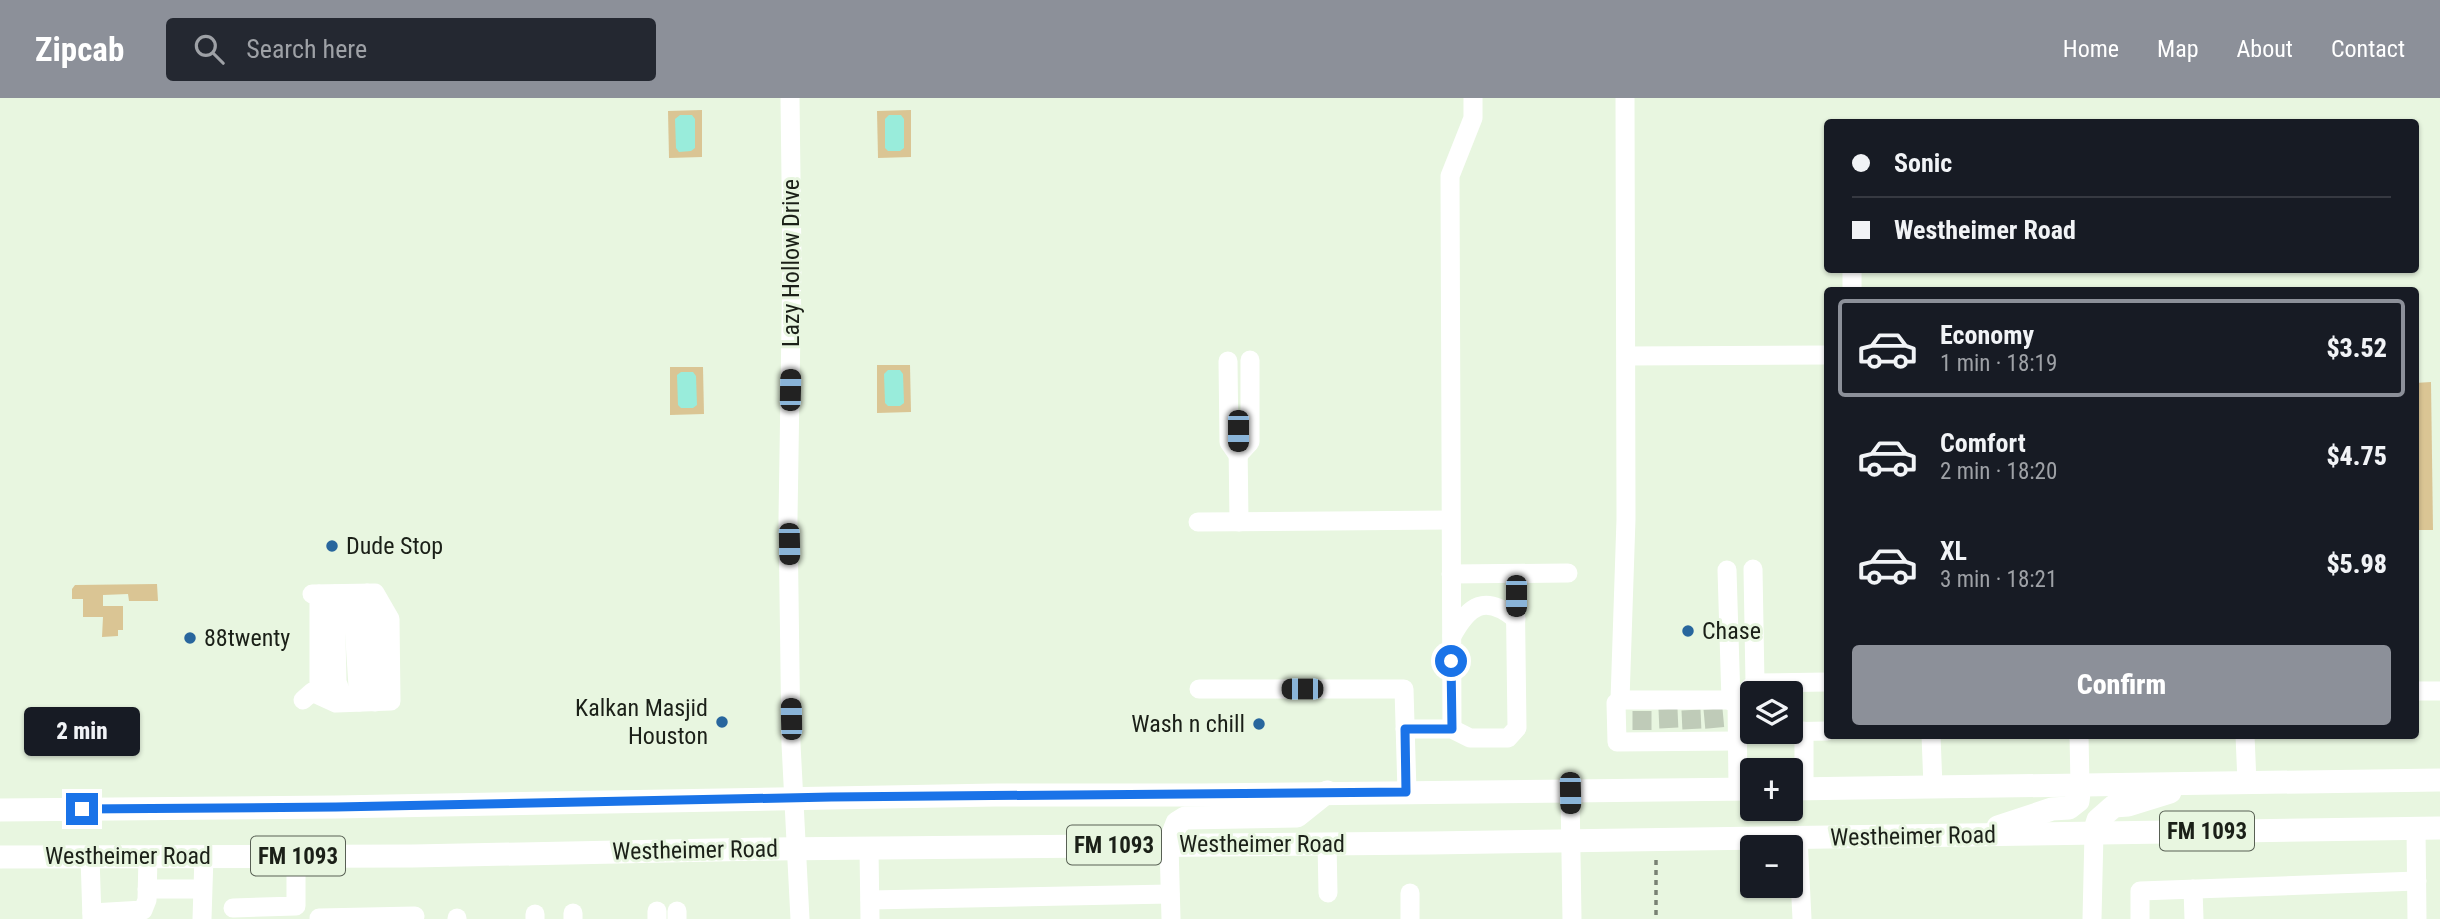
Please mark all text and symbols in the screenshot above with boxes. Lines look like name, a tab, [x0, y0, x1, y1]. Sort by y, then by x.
search box	[166, 18, 656, 81]
text: Zipcab	[35, 30, 124, 69]
icon: search	[190, 30, 228, 68]
text: Search here	[246, 34, 367, 64]
text: Home	[2063, 35, 2119, 63]
text: Map	[2157, 35, 2199, 63]
text: About	[2237, 35, 2293, 63]
text: Contact	[2331, 35, 2405, 63]
text: Sonic	[1894, 148, 1952, 178]
street label: Lazy Hollow Drive	[777, 179, 805, 347]
text: Westheimer Road	[1894, 215, 2076, 245]
icon: car	[1856, 317, 1919, 380]
text: Economy	[1940, 320, 2034, 350]
text: $3.52	[2326, 333, 2387, 363]
text: 1 min · 18:19	[1940, 350, 2057, 377]
car	[780, 369, 801, 411]
car	[1228, 410, 1249, 452]
icon: car	[1856, 425, 1919, 488]
text: Comfort	[1940, 428, 2026, 458]
text: $4.75	[2326, 441, 2387, 471]
text: 2 min · 18:20	[1940, 458, 2057, 485]
car	[779, 523, 800, 565]
place label: Dude Stop	[346, 532, 443, 560]
icon: car	[1856, 533, 1919, 596]
text: XL	[1940, 536, 1967, 566]
marker: Dude Stop	[324, 538, 340, 554]
text: $5.98	[2326, 549, 2387, 579]
text: 3 min · 18:21	[1940, 566, 2057, 593]
car	[1506, 575, 1527, 617]
place label: Chase	[1702, 617, 1761, 645]
marker: Chase	[1680, 623, 1696, 639]
place label: 88twenty	[204, 624, 290, 652]
marker: 88twenty	[182, 630, 198, 646]
route start	[1435, 645, 1467, 677]
button: Confirm	[1852, 645, 2391, 725]
car	[1282, 679, 1324, 700]
map controls	[1740, 681, 1803, 898]
button: layers	[1740, 681, 1803, 744]
place label: Kalkan Masjid Houston	[575, 694, 708, 750]
car	[781, 698, 802, 740]
callout: 2 min	[24, 708, 140, 756]
place label: Wash n chill	[1131, 710, 1245, 738]
marker: Kalkan Masjid Houston	[714, 714, 730, 730]
marker: Wash n chill	[1251, 716, 1267, 732]
text: 2 min	[56, 718, 108, 745]
button: +	[1740, 758, 1803, 821]
car	[1560, 772, 1581, 814]
route end	[66, 793, 98, 825]
road number: FM 1093	[2160, 811, 2254, 850]
street label: Westheimer Road	[1830, 821, 1996, 851]
road number: FM 1093	[1067, 825, 1161, 864]
street label: Westheimer Road	[1179, 830, 1345, 858]
street label: Westheimer Road	[612, 835, 778, 865]
button: −	[1740, 835, 1803, 898]
road number: FM 1093	[251, 836, 345, 876]
street label: Westheimer Road	[45, 842, 211, 870]

